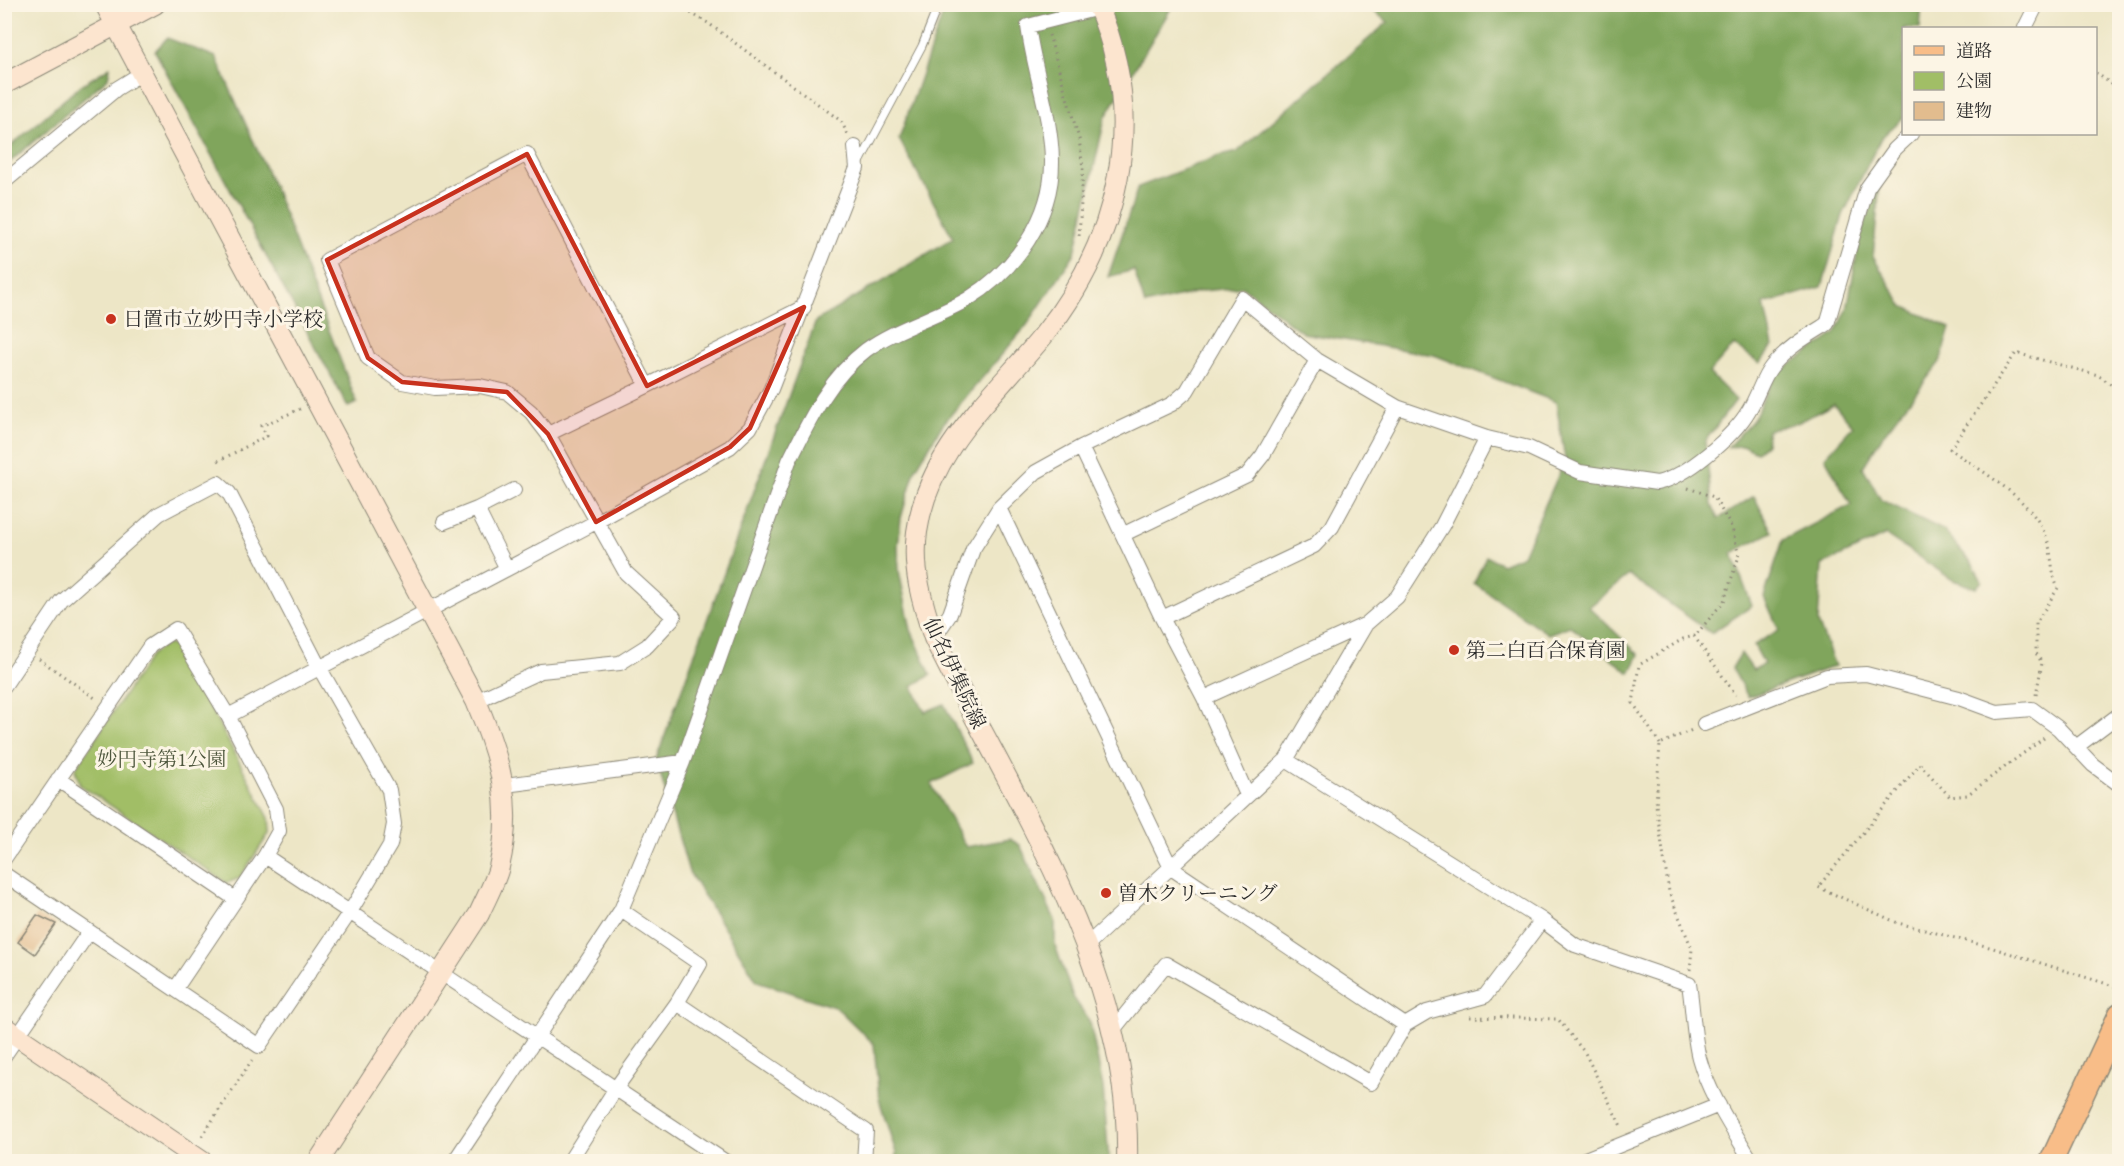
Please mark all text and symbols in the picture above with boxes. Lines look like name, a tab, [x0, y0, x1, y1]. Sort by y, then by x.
legend	[1902, 27, 2097, 135]
text: 道路	[1956, 39, 1992, 62]
text: 公園	[1956, 69, 1992, 92]
text: 建物	[1956, 99, 1992, 122]
place label: 日置市立妙円寺小学校	[123, 306, 323, 332]
marker: 日置市立妙円寺小学校	[104, 312, 118, 326]
street label: 仙名伊集院線	[918, 613, 992, 733]
place label: 第二白百合保育園	[1466, 637, 1626, 663]
marker: 第二白百合保育園	[1447, 643, 1461, 657]
park label: 妙円寺第1公園	[97, 746, 227, 772]
place label: 曽木クリーニング	[1118, 880, 1278, 906]
marker: 曽木クリーニング	[1099, 886, 1113, 900]

